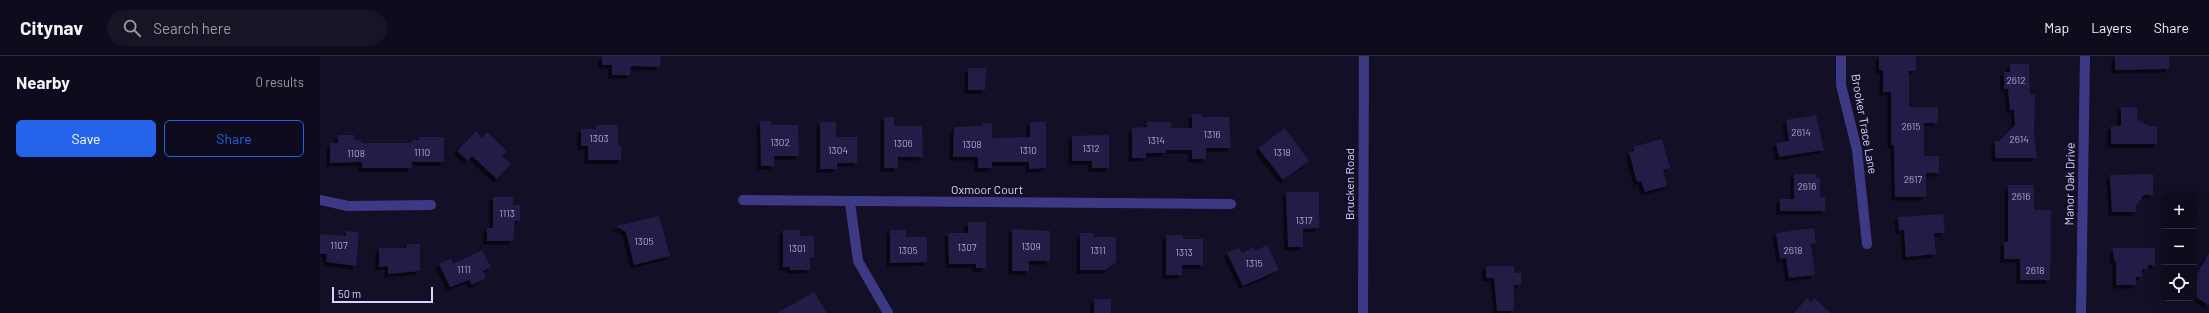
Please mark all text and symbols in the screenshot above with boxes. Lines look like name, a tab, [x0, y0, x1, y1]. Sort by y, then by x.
search box	[107, 10, 387, 46]
text: Citynav	[20, 16, 83, 39]
icon: search	[121, 17, 143, 39]
text: Search here	[153, 19, 231, 37]
text: Map	[2044, 19, 2069, 36]
text: Layers	[2091, 19, 2132, 36]
text: Share	[2154, 19, 2189, 36]
text: Nearby	[16, 72, 70, 92]
street label: Brooker Trace Lane	[1849, 73, 1881, 175]
text: 0 results	[255, 74, 304, 90]
house number: 2612	[2006, 74, 2026, 86]
button: Save	[16, 120, 156, 157]
button: Share	[164, 120, 304, 157]
house number: 2615	[1902, 120, 1920, 132]
house number: 2614	[1791, 126, 1811, 138]
house number: 1316	[1203, 128, 1221, 140]
house number: 1303	[589, 132, 609, 144]
house number: 2614	[2009, 133, 2029, 145]
house number: 1314	[1147, 134, 1165, 146]
house number: 1302	[770, 136, 790, 148]
house number: 1306	[893, 137, 913, 149]
house number: 1308	[962, 138, 982, 150]
house number: 1312	[1082, 142, 1100, 154]
street label: Manor Oak Drive	[2061, 142, 2077, 226]
house number: 1304	[828, 144, 848, 156]
house number: 1310	[1019, 144, 1037, 156]
house number: 1110	[414, 146, 430, 158]
house number: 1318	[1273, 146, 1291, 158]
house number: 1108	[347, 147, 365, 159]
street label: Brucken Road	[1342, 148, 1356, 220]
house number: 2617	[1904, 173, 1923, 185]
house number: 2616	[1798, 180, 1816, 192]
street label: Oxmoor Court	[951, 182, 1023, 196]
house number: 2616	[2012, 190, 2030, 202]
map controls	[2161, 193, 2197, 301]
button: +	[2161, 193, 2197, 229]
house number: 1113	[499, 207, 515, 219]
house number: 1317	[1296, 214, 1313, 226]
button: −	[2161, 229, 2197, 265]
house number: 1305	[634, 235, 654, 247]
house number: 1107	[330, 239, 348, 251]
house number: 1309	[1021, 240, 1041, 252]
house number: 1307	[957, 241, 977, 253]
house number: 1301	[788, 242, 806, 254]
house number: 1305	[898, 244, 918, 256]
house number: 1311	[1090, 244, 1106, 256]
house number: 2618	[1783, 244, 1803, 256]
house number: 1313	[1175, 246, 1193, 258]
house number: 1315	[1245, 257, 1263, 269]
house number: 1111	[457, 263, 471, 275]
house number: 2618	[2025, 264, 2045, 276]
button: locate	[2161, 265, 2197, 301]
scale bar	[332, 285, 433, 304]
text: 50 m	[338, 287, 361, 300]

